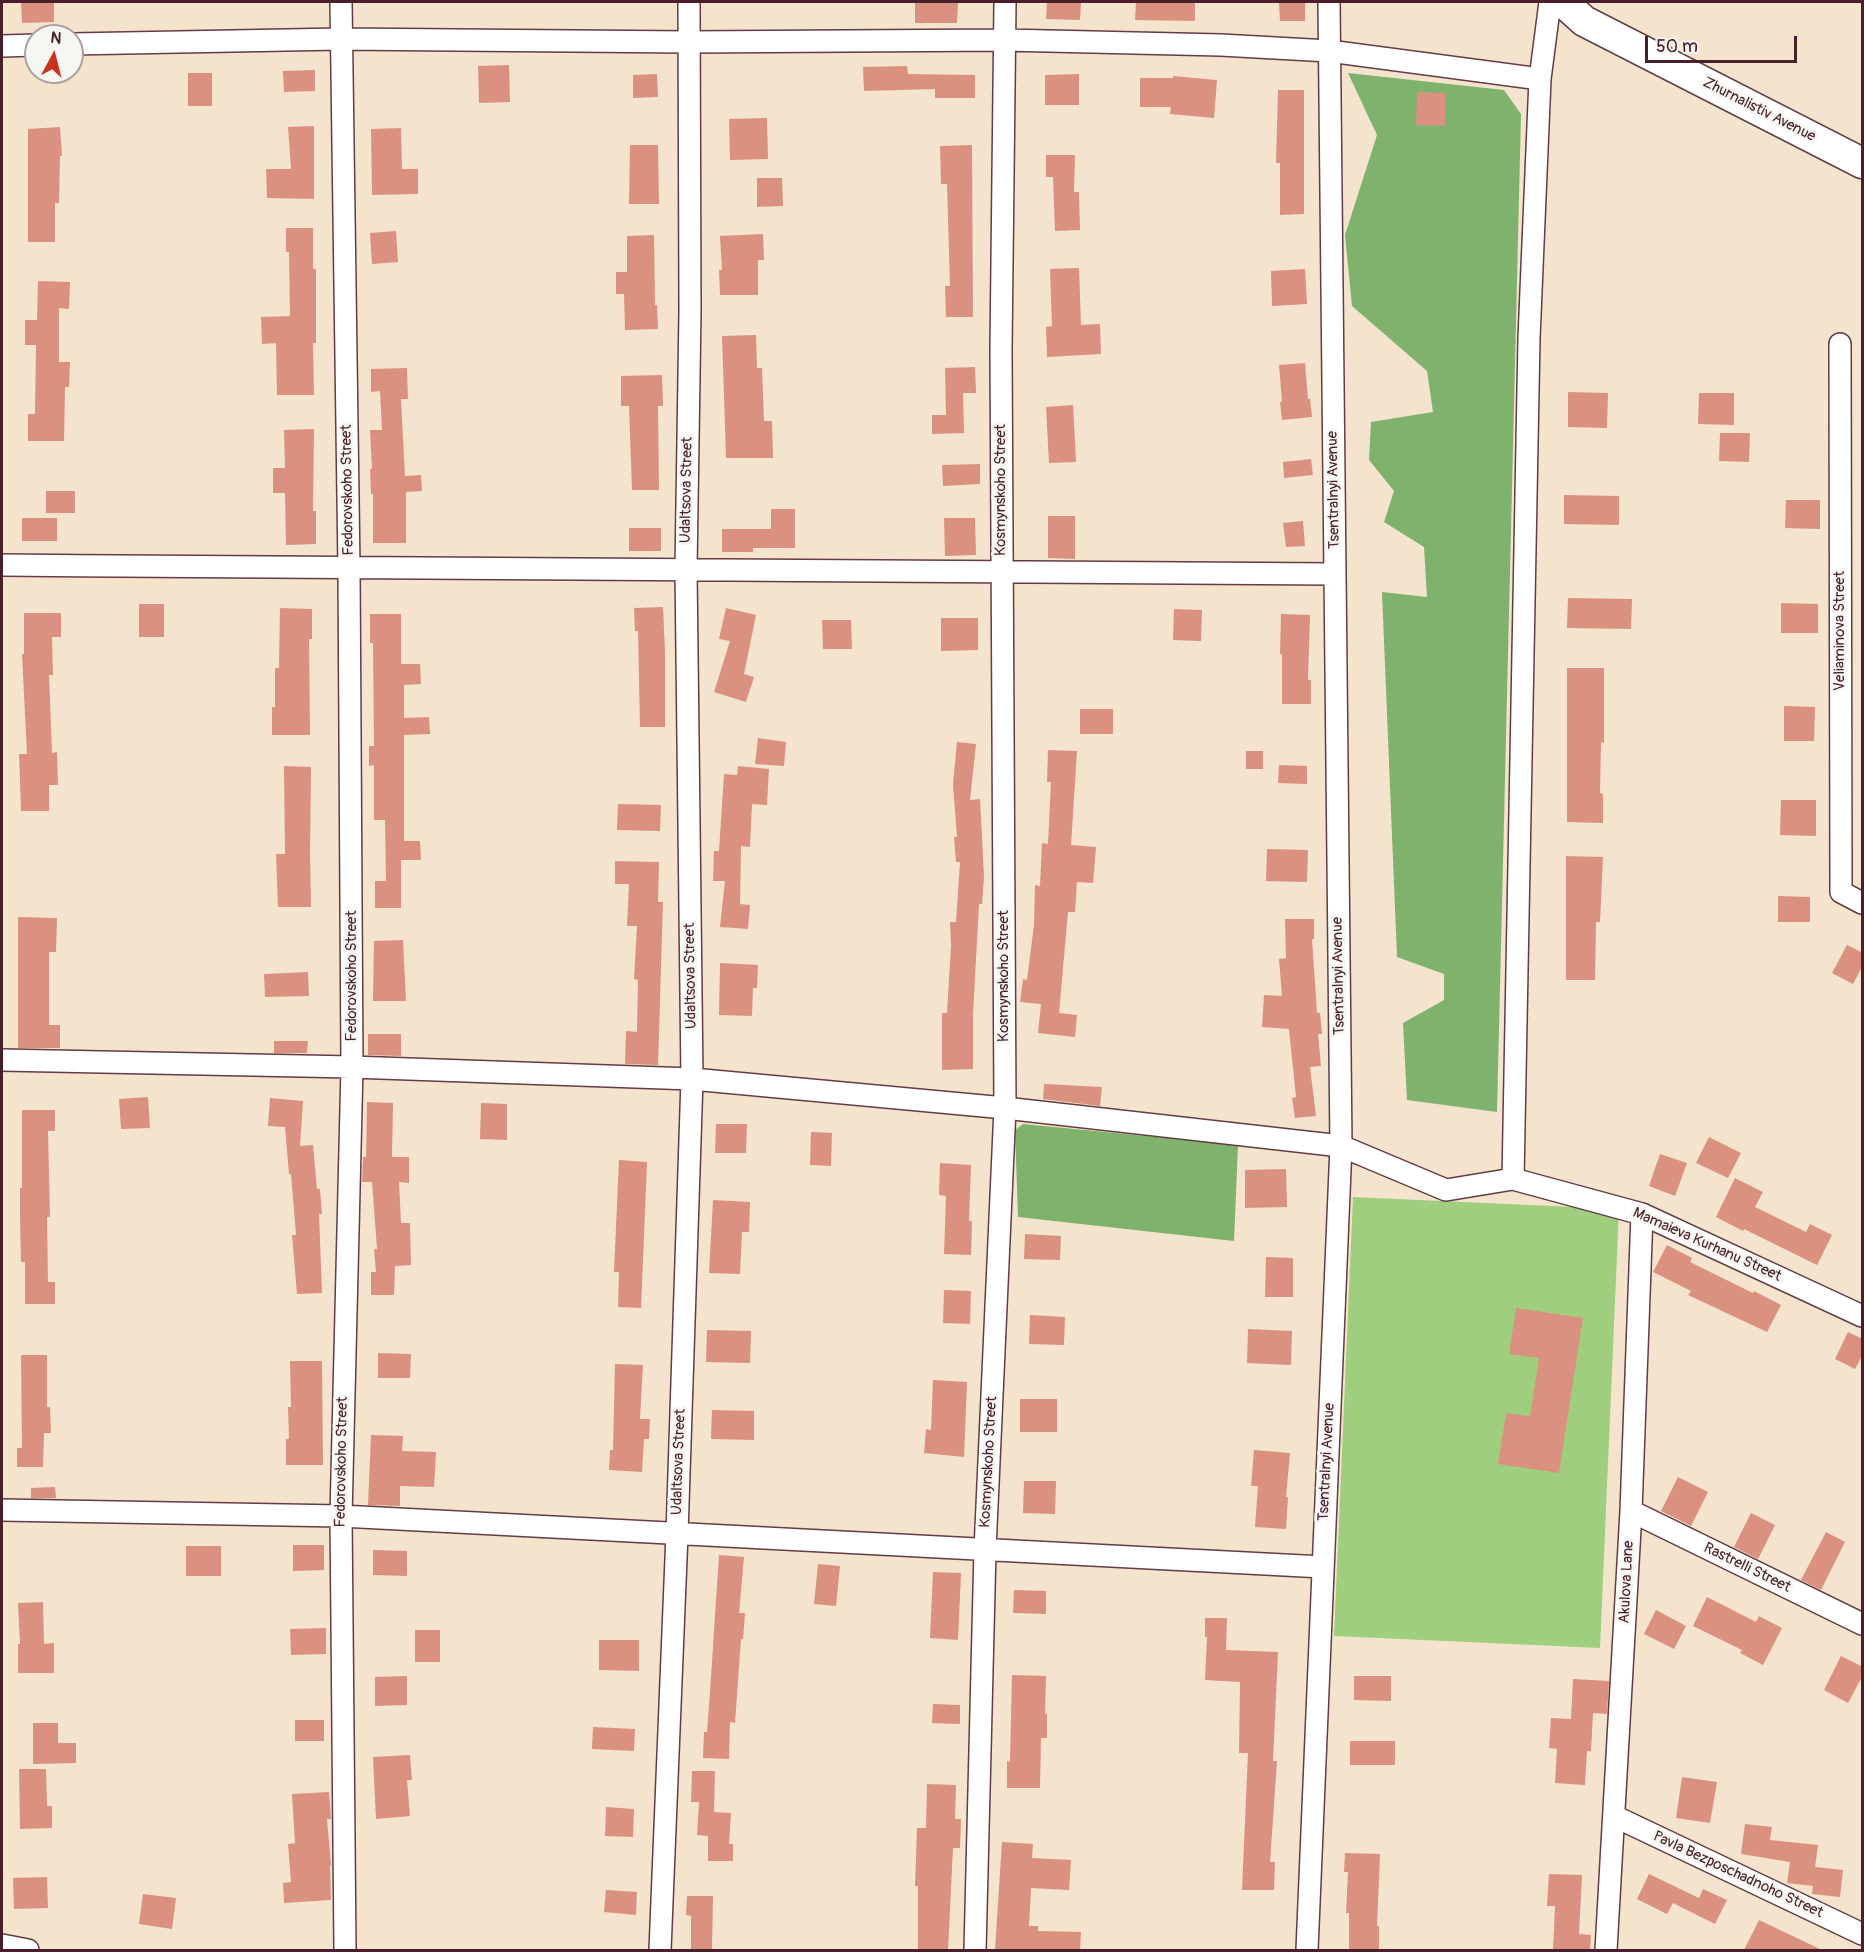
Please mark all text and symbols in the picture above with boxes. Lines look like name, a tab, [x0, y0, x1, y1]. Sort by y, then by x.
north arrow	[24, 24, 84, 84]
scale bar	[1648, 24, 1800, 62]
text: N	[49, 28, 63, 49]
text: 50 m	[1656, 35, 1698, 58]
street label: Zhurnalistiv Avenue	[1700, 74, 1818, 146]
street label: Fedorovskoho Street	[338, 424, 358, 556]
street label: Kosmynskoho Street	[992, 424, 1010, 556]
street label: Tsentralnyi Avenue	[1324, 431, 1344, 549]
street label: Udaltsova Street	[677, 437, 697, 543]
street label: Veliaminova Street	[1831, 571, 1849, 691]
street label: Kosmynskoho Street	[995, 910, 1013, 1042]
street label: Fedorovskoho Street	[343, 911, 361, 1041]
street label: Tsentralnyi Avenue	[1329, 917, 1349, 1035]
street label: Udaltsova Street	[681, 923, 701, 1029]
street label: Mamaieva Kurhanu Street	[1630, 1204, 1784, 1286]
street label: Fedorovskoho Street	[332, 1396, 352, 1528]
street label: Kosmynskoho Street	[977, 1396, 1001, 1528]
street label: Tsentralnyi Avenue	[1315, 1402, 1339, 1522]
street label: Udaltsova Street	[668, 1409, 690, 1515]
street label: Rastrelli Street	[1701, 1539, 1793, 1597]
street label: Akulova Lane	[1616, 1540, 1638, 1624]
street label: Pavla Bezposchadnoho Street	[1650, 1828, 1826, 1922]

